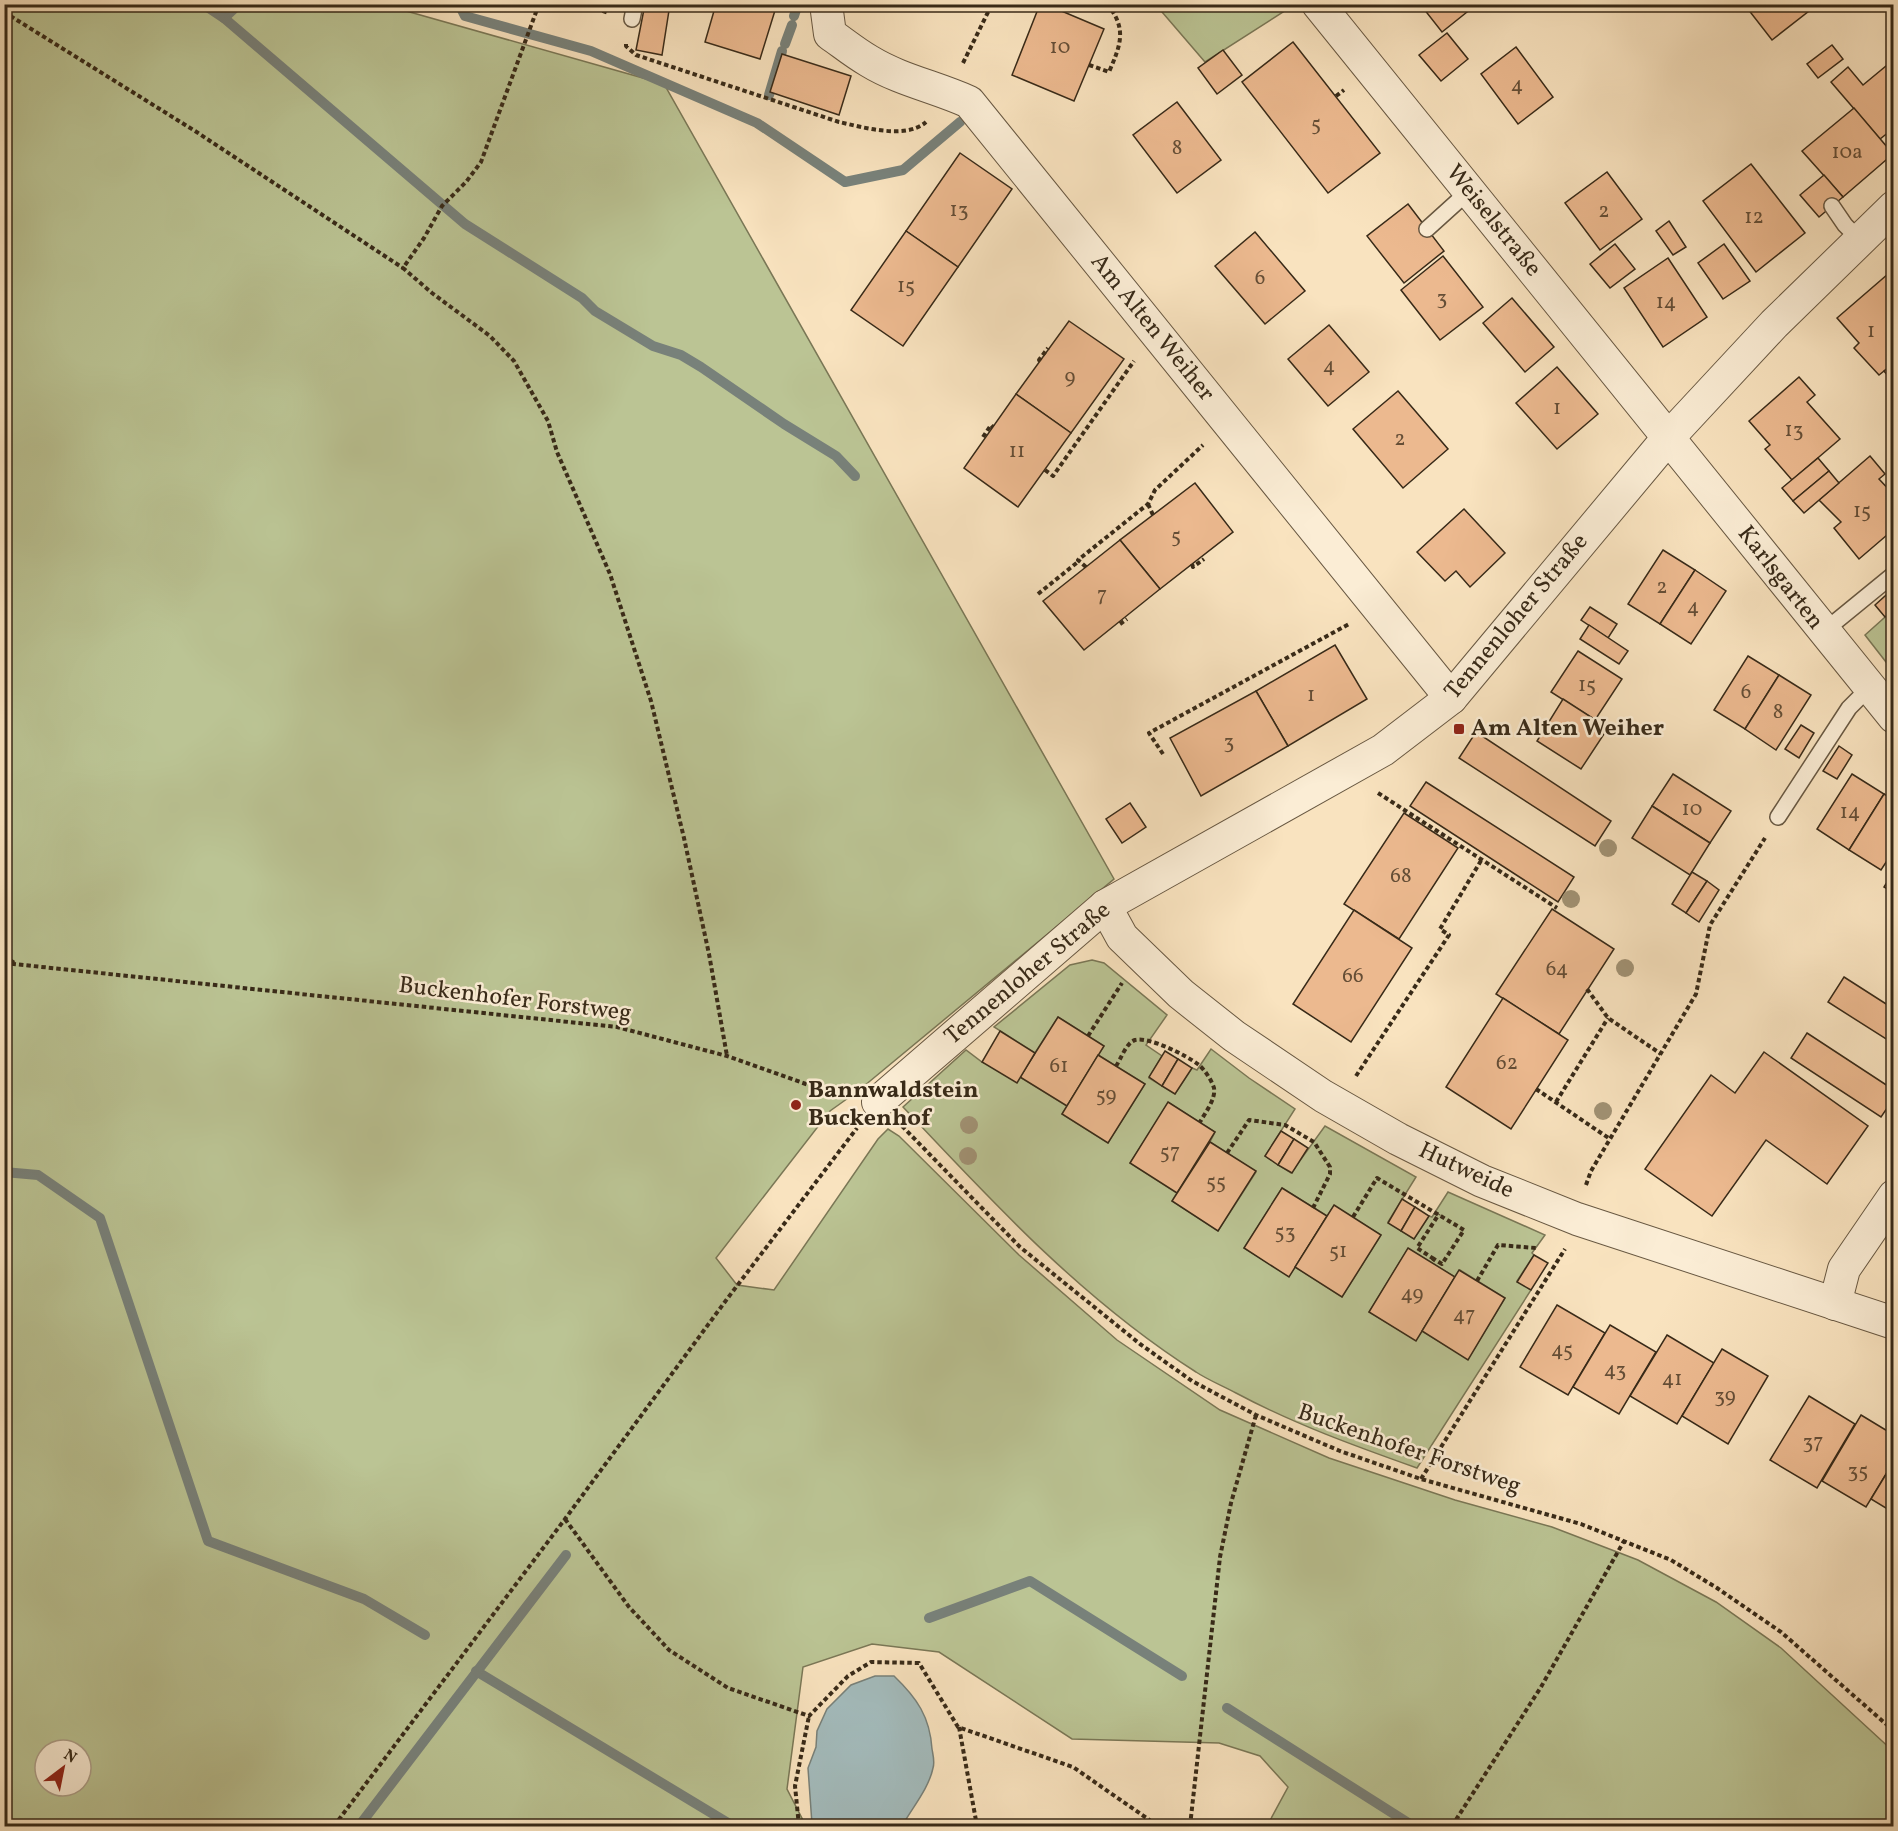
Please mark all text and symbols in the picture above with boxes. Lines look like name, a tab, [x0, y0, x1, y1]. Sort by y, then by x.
house number: 10	[1050, 33, 1070, 62]
house number: 4	[1511, 71, 1523, 100]
house number: 5	[1311, 110, 1321, 139]
house number: 8	[1172, 134, 1182, 163]
house number: 10a	[1831, 138, 1863, 167]
street label: Weiselstraße	[1437, 157, 1549, 285]
house number: 13	[950, 196, 968, 225]
house number: 2	[1598, 197, 1610, 226]
house number: 12	[1744, 203, 1764, 232]
street label: Am Alten Weiher	[1082, 247, 1222, 409]
house number: 6	[1255, 264, 1265, 293]
house number: 15	[897, 272, 915, 301]
house number: 3	[1437, 284, 1447, 313]
house number: 14	[1656, 288, 1676, 317]
house number: 1	[1867, 317, 1875, 346]
house number: 4	[1323, 352, 1335, 381]
house number: 9	[1065, 363, 1076, 392]
house number: 1	[1553, 394, 1561, 423]
house number: 13	[1785, 416, 1803, 445]
house number: 2	[1394, 425, 1406, 454]
house number: 11	[1009, 437, 1025, 466]
house number: 15	[1853, 497, 1871, 526]
street label: Karlsgarten	[1728, 519, 1832, 637]
house number: 5	[1171, 522, 1181, 551]
street label: Tennenloher Straße	[1437, 526, 1597, 708]
house number: 2	[1656, 573, 1668, 602]
house number: 7	[1097, 581, 1107, 610]
house number: 4	[1687, 593, 1699, 622]
house number: 15	[1578, 671, 1596, 700]
house number: 6	[1741, 678, 1751, 707]
house number: 1	[1307, 681, 1315, 710]
house number: 8	[1773, 698, 1783, 727]
place label: Am Alten Weiher	[1471, 712, 1664, 746]
marker: Am Alten Weiher	[1452, 722, 1466, 736]
house number: 3	[1224, 728, 1234, 757]
house number: 10	[1682, 795, 1702, 824]
house number: 14	[1840, 798, 1860, 827]
house number: 68	[1390, 862, 1412, 891]
street label: Tennenloher Straße	[937, 894, 1119, 1054]
house number: 64	[1546, 955, 1568, 984]
house number: 66	[1342, 962, 1364, 991]
street label: Buckenhofer Forstweg	[397, 969, 633, 1031]
house number: 62	[1496, 1049, 1518, 1078]
house number: 61	[1050, 1052, 1068, 1081]
place label: Bannwaldstein Buckenhof	[808, 1074, 979, 1136]
house number: 59	[1096, 1081, 1116, 1110]
marker: Bannwaldstein Buckenhof	[789, 1098, 803, 1112]
street label: Hutweide	[1413, 1134, 1519, 1208]
house number: 57	[1160, 1138, 1180, 1167]
house number: 55	[1206, 1168, 1226, 1197]
house number: 53	[1275, 1218, 1295, 1247]
house number: 51	[1329, 1237, 1347, 1266]
house number: 49	[1401, 1280, 1424, 1309]
house number: 47	[1453, 1301, 1475, 1330]
house number: 45	[1551, 1336, 1573, 1365]
house number: 43	[1604, 1356, 1626, 1385]
house number: 41	[1662, 1365, 1682, 1394]
house number: 39	[1714, 1382, 1736, 1411]
street label: Buckenhofer Forstweg	[1293, 1396, 1525, 1504]
house number: 37	[1803, 1428, 1823, 1457]
house number: 35	[1848, 1457, 1868, 1486]
north arrow	[33, 1738, 93, 1798]
text: N	[59, 1745, 81, 1770]

